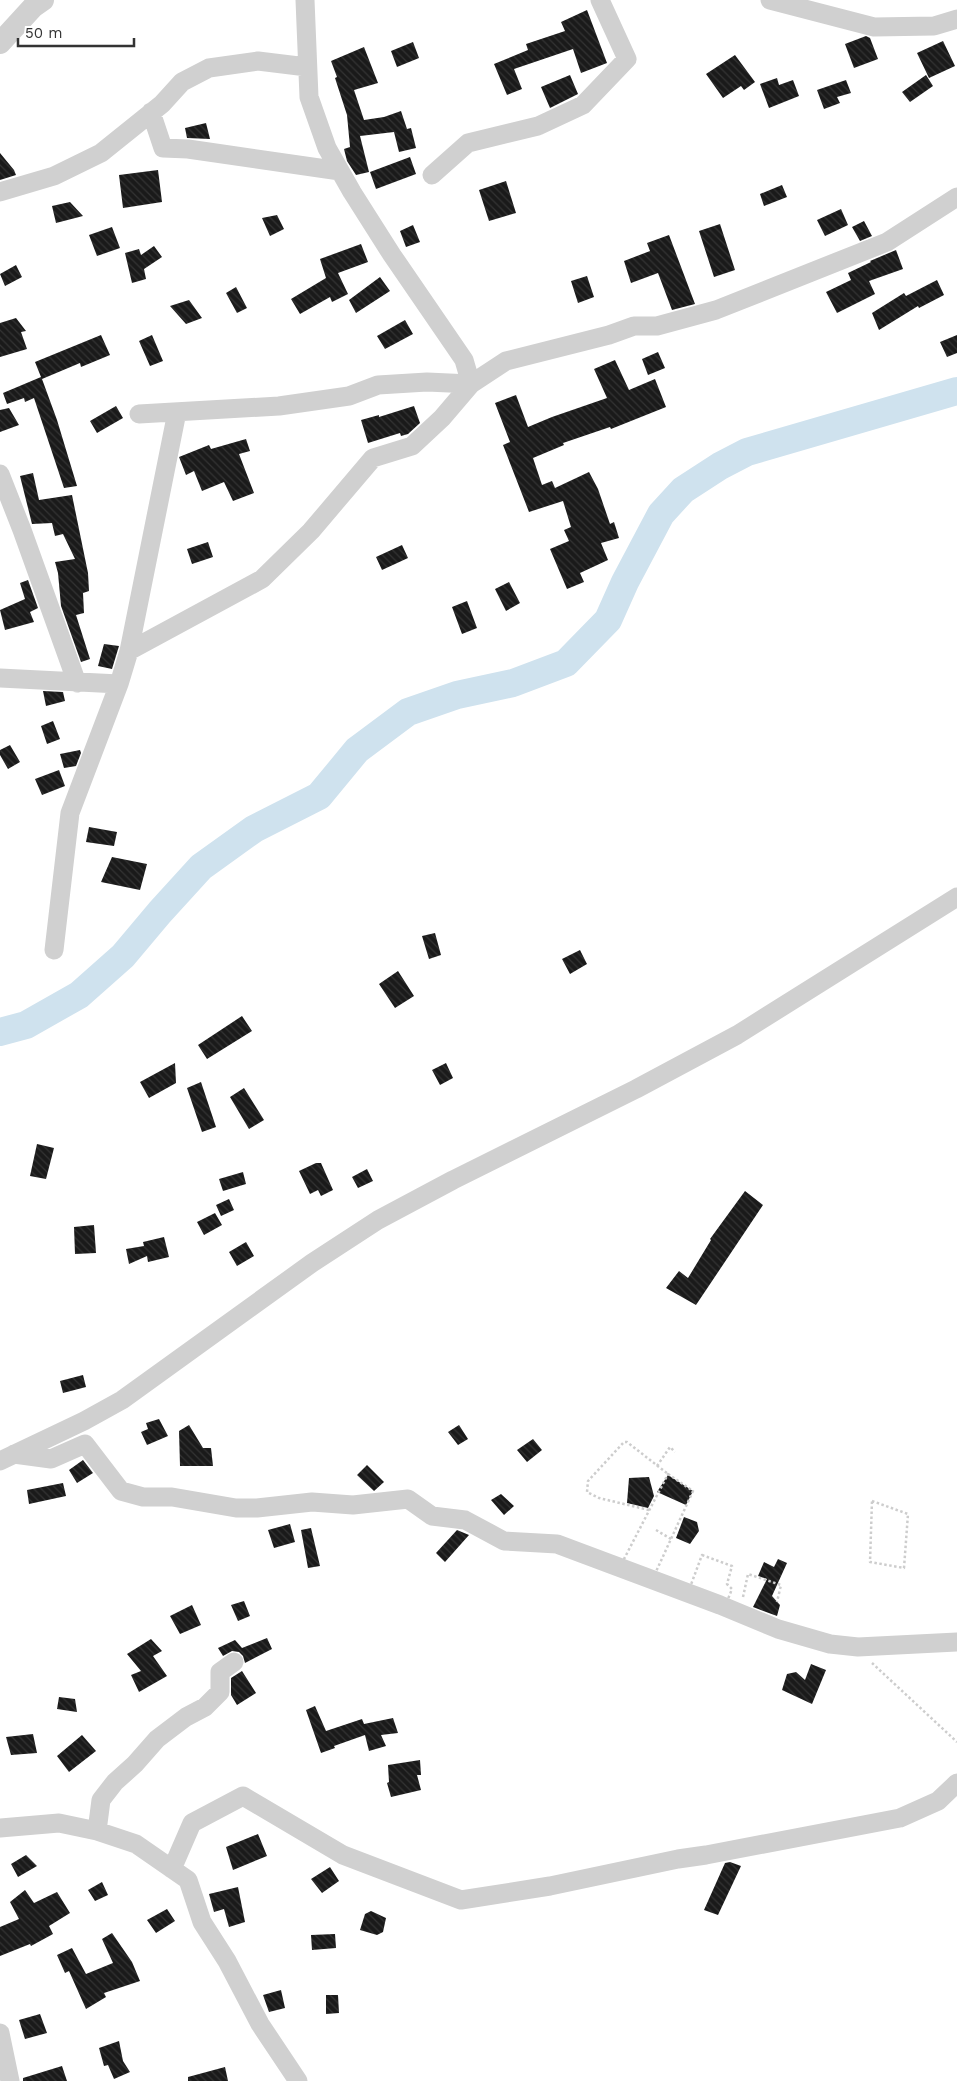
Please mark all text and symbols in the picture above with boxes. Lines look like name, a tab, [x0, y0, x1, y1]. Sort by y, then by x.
scale bar	[18, 15, 134, 47]
text: 50 m	[25, 24, 62, 42]

